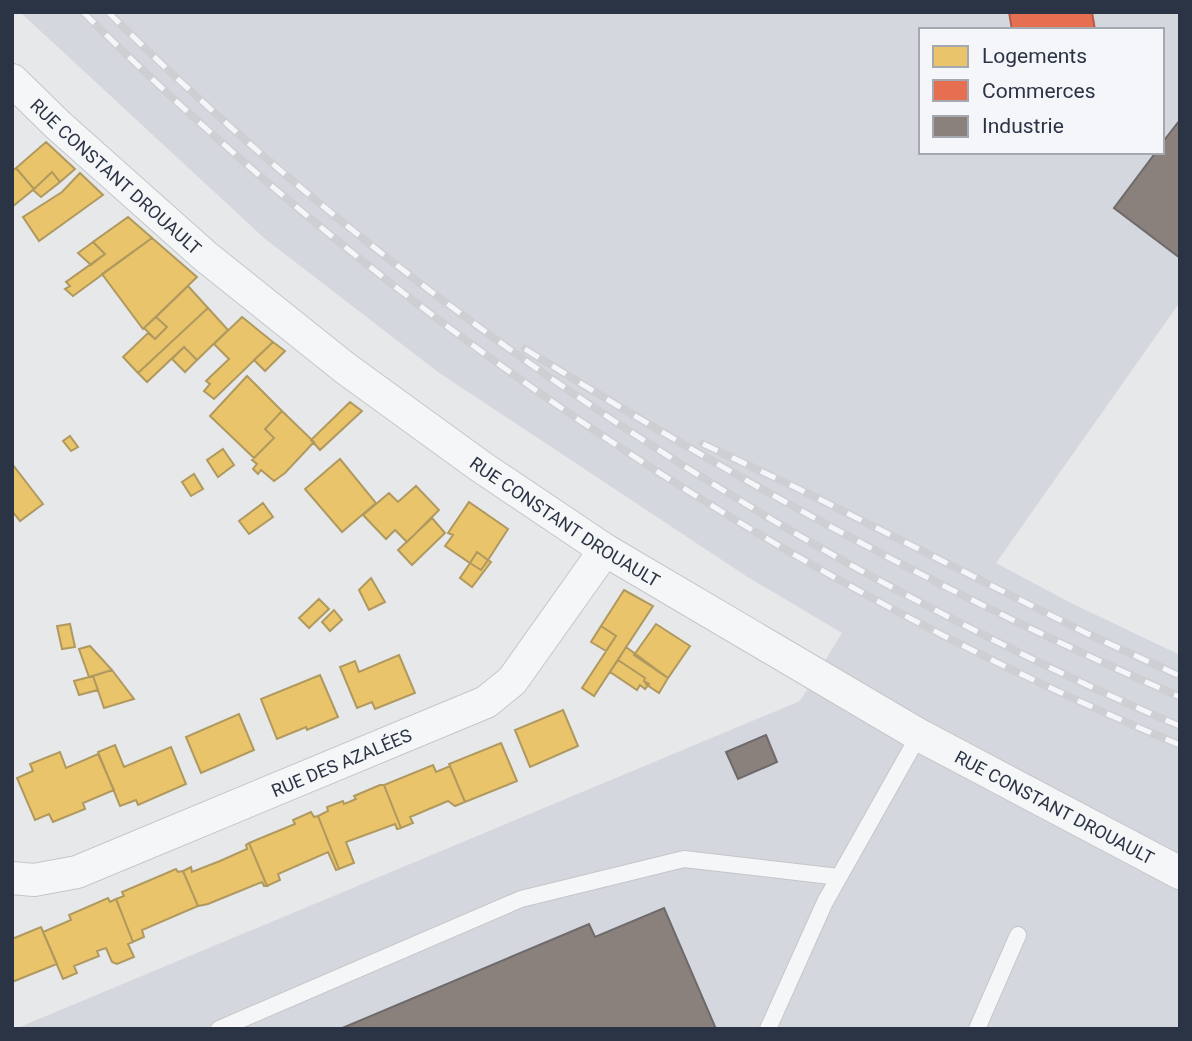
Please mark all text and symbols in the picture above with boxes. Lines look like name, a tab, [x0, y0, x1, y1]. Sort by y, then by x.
legend	[919, 28, 1164, 154]
text: Logements	[982, 44, 1087, 68]
text: Commerces	[982, 79, 1096, 103]
street label: RUE CONSTANT DROUAULT	[27, 94, 206, 259]
text: Industrie	[982, 114, 1064, 138]
street label: RUE CONSTANT DROUAULT	[466, 452, 664, 591]
street label: RUE DES AZALÉES	[268, 724, 415, 801]
street label: RUE CONSTANT DROUAULT	[952, 746, 1158, 868]

